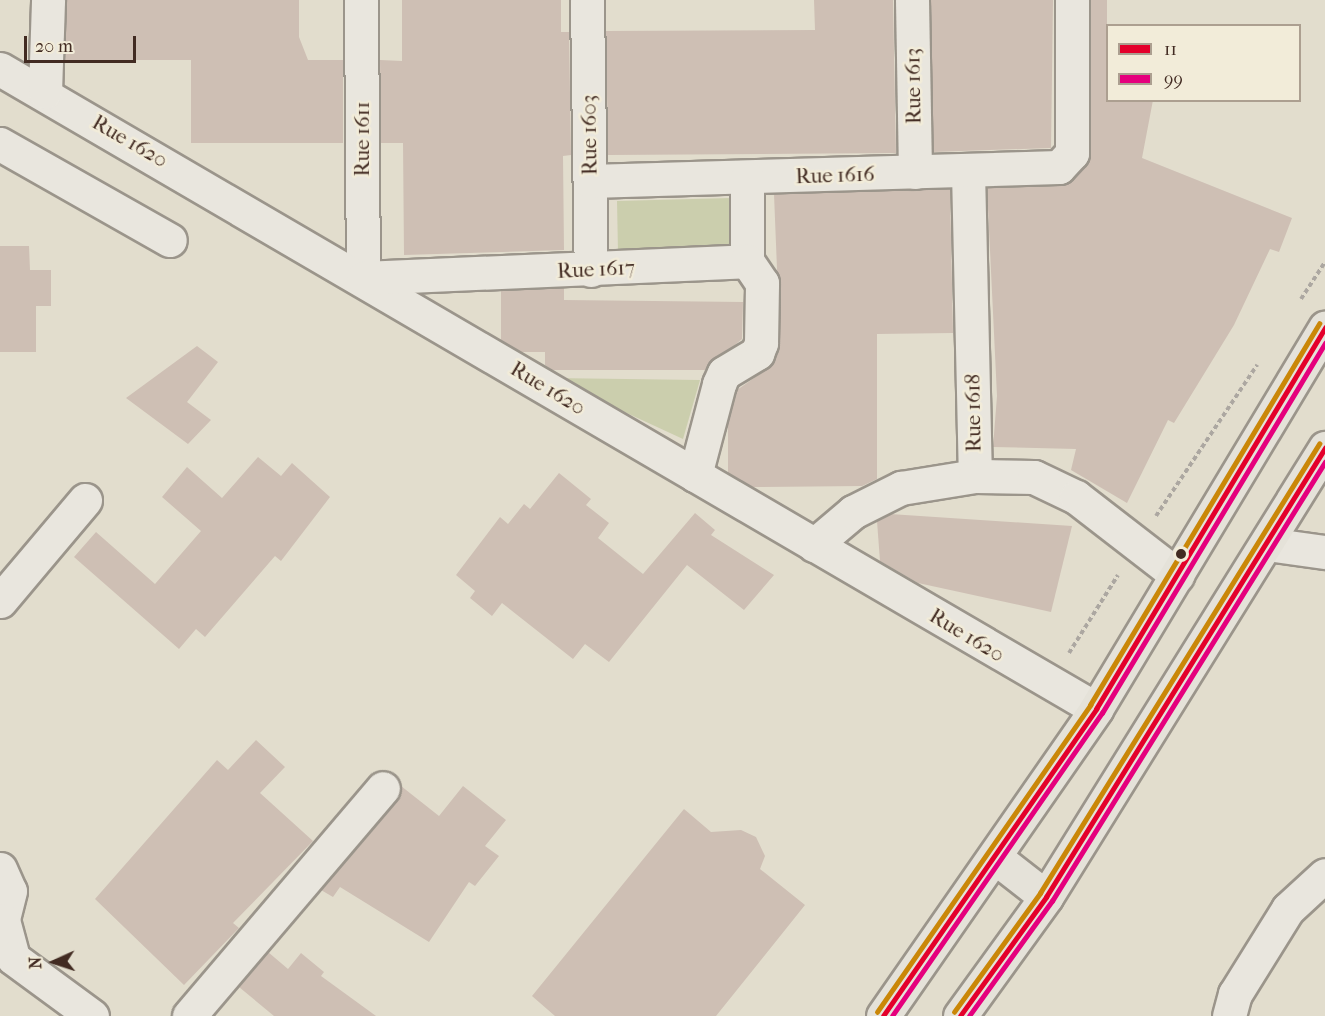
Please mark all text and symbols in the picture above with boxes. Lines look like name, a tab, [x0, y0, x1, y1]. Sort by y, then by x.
scale bar	[27, 24, 140, 62]
legend	[1106, 24, 1301, 102]
text: 20 m	[35, 36, 73, 57]
text: 11	[1164, 39, 1177, 60]
street label: Rue 1613	[900, 48, 926, 124]
text: 99	[1164, 69, 1183, 90]
street label: Rue 1603	[576, 95, 602, 175]
street label: Rue 1611	[349, 101, 375, 177]
street label: Rue 1620	[88, 109, 172, 173]
street label: Rue 1616	[795, 161, 875, 189]
street label: Rue 1617	[556, 254, 636, 284]
street label: Rue 1620	[506, 356, 590, 420]
street label: Rue 1618	[960, 374, 986, 452]
unlabelled marker	[1175, 548, 1187, 560]
street label: Rue 1620	[925, 603, 1009, 667]
north arrow	[24, 932, 84, 992]
text: N	[26, 956, 45, 970]

